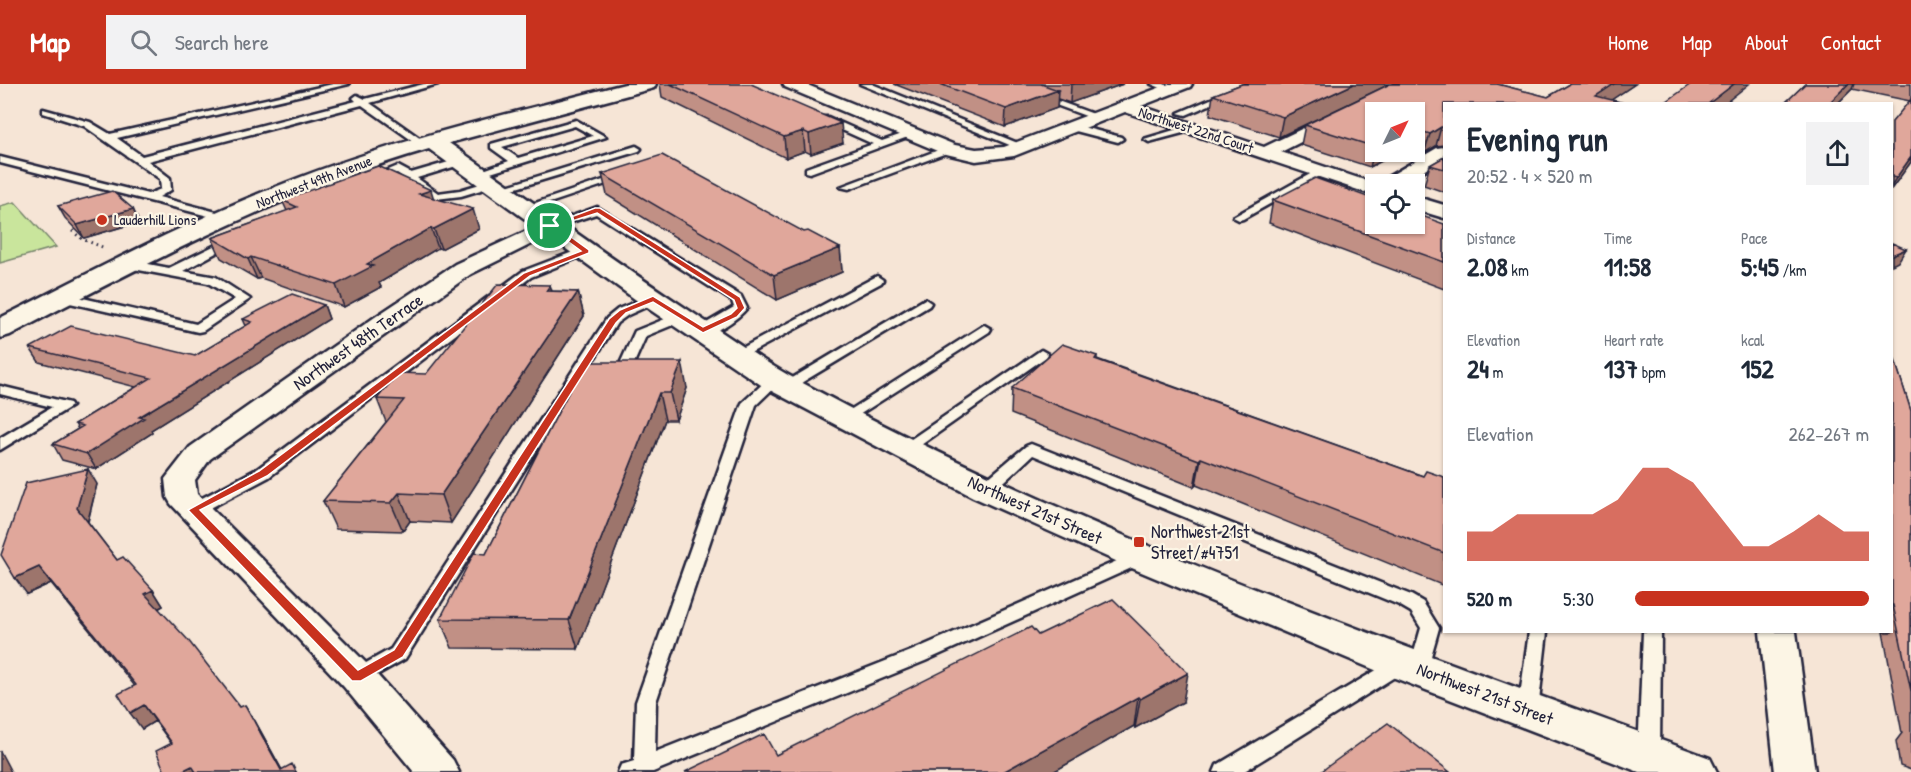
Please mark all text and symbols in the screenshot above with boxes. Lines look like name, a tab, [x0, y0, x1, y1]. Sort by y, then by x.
search box	[106, 15, 526, 69]
text: Map	[30, 23, 70, 61]
icon: search	[127, 26, 160, 59]
text: Search here	[175, 27, 269, 57]
text: Home	[1608, 28, 1649, 57]
text: Map	[1682, 28, 1712, 57]
text: About	[1745, 28, 1788, 57]
text: Contact	[1821, 28, 1881, 57]
street label: Northwest 22nd Court	[1136, 101, 1257, 158]
north arrow	[1365, 102, 1425, 162]
map controls	[1365, 102, 1425, 234]
text: Evening run	[1467, 117, 1608, 161]
button: share	[1806, 122, 1869, 185]
street label: Northwest 49th Avenue	[253, 150, 375, 213]
text: 20:52 · 4 × 520 m	[1467, 162, 1592, 189]
button: locate	[1365, 174, 1425, 234]
pin	[524, 200, 575, 251]
place label: Lauderhill Lions	[114, 209, 196, 230]
icon: arrive	[533, 209, 566, 242]
marker: Lauderhill Lions	[95, 213, 109, 227]
text: Distance	[1467, 227, 1516, 249]
text: Time	[1604, 227, 1632, 249]
text: Pace	[1741, 227, 1768, 249]
text: 2.08	[1467, 249, 1508, 284]
text: 11:58	[1604, 249, 1651, 284]
text: 5:45	[1741, 249, 1779, 284]
text: km	[1508, 259, 1529, 281]
text: /km	[1779, 259, 1807, 281]
street label: Northwest 48th Terrace	[288, 287, 428, 396]
text: Elevation	[1467, 329, 1520, 351]
text: Heart rate	[1604, 329, 1664, 351]
text: kcal	[1741, 329, 1764, 351]
text: 24	[1467, 351, 1489, 386]
text: 137	[1604, 351, 1638, 386]
text: 152	[1741, 351, 1774, 386]
text: m	[1489, 361, 1503, 383]
text: bpm	[1638, 361, 1666, 383]
text: Elevation	[1467, 420, 1533, 447]
text: 262–267 m	[1788, 420, 1869, 447]
street label: Northwest 21st Street	[964, 469, 1107, 551]
place label: Northwest 21st Street/#4751	[1151, 519, 1250, 565]
marker: Northwest 21st Street/#4751	[1132, 535, 1146, 549]
text: 520 m	[1467, 585, 1512, 612]
text: 5:30	[1563, 585, 1594, 612]
street label: Northwest 21st Street	[1413, 656, 1558, 731]

